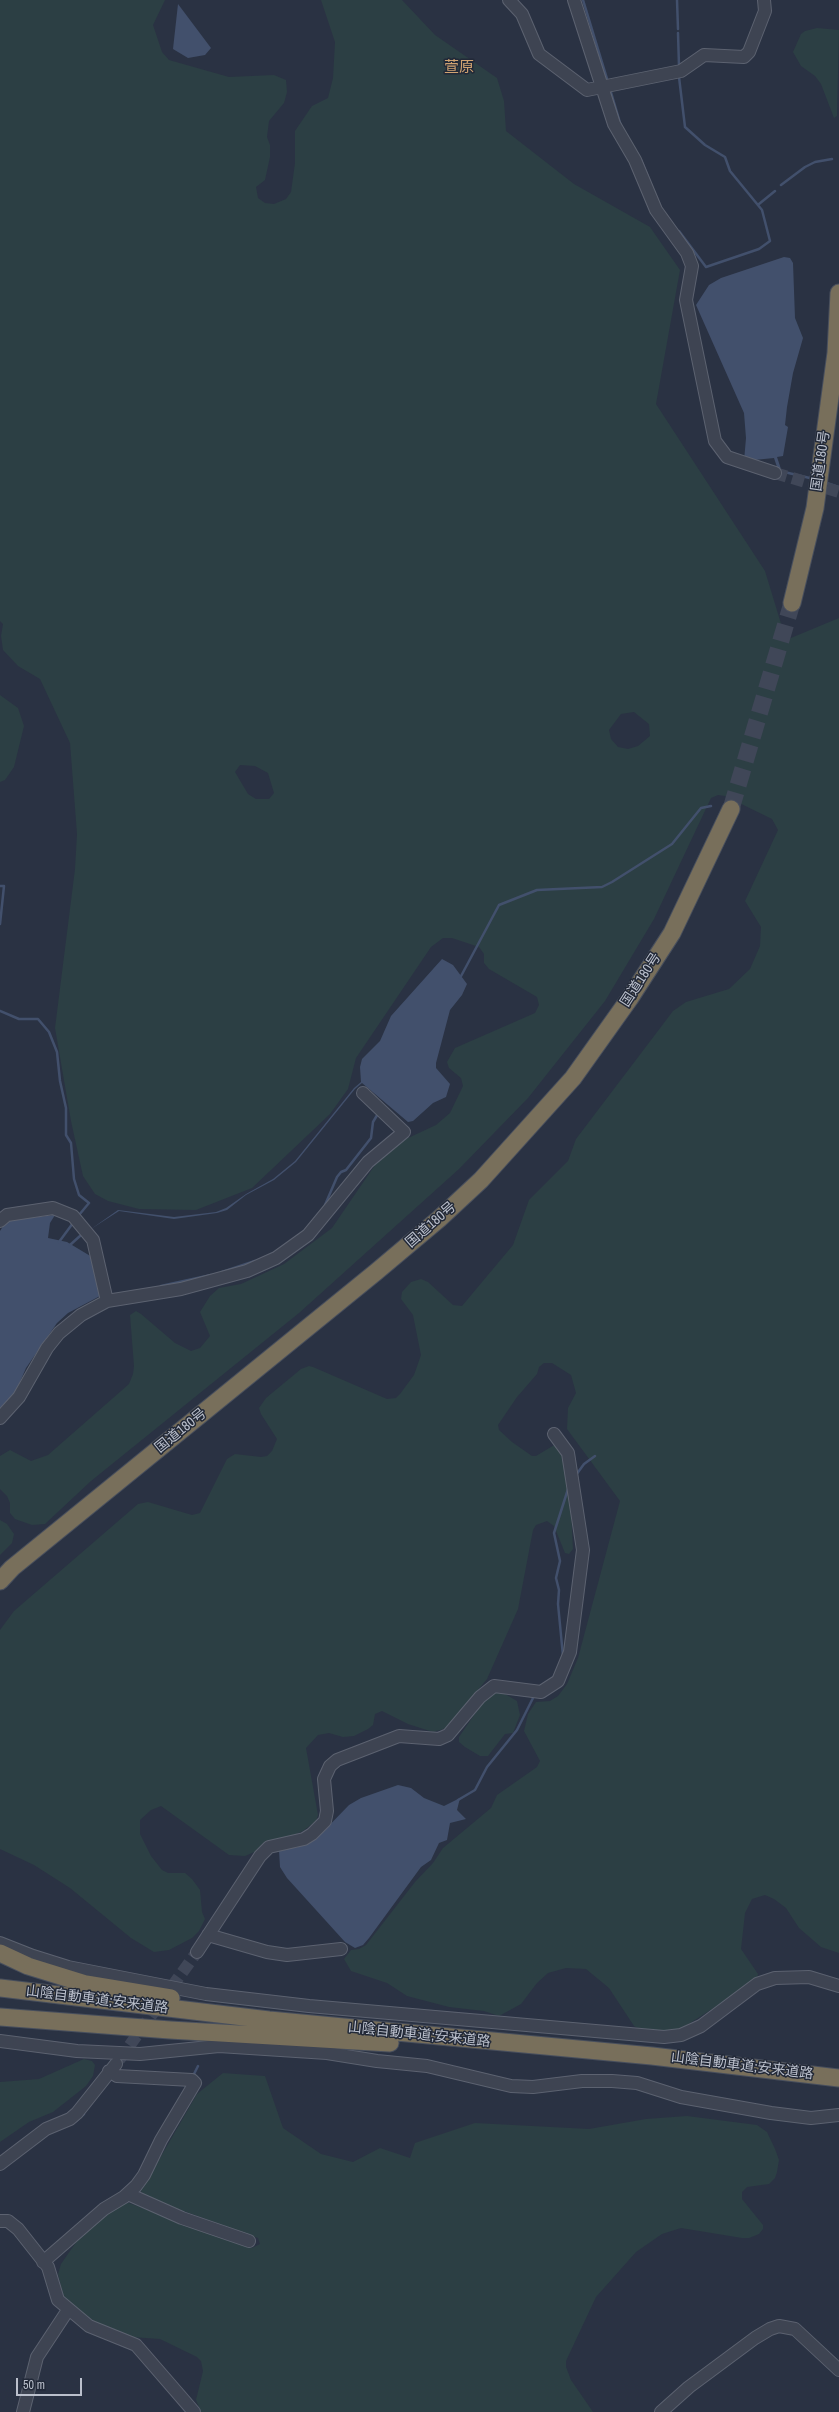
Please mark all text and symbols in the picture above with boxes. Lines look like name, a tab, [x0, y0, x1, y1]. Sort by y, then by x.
district label: 萱原	[444, 59, 474, 77]
street label: 国道180号	[808, 430, 834, 492]
street label: 国道180号	[617, 950, 665, 1010]
street label: 国道180号	[402, 1199, 460, 1251]
street label: 国道180号	[152, 1405, 210, 1457]
street label: 山陰自動車道;安来道路	[25, 1983, 169, 2017]
street label: 山陰自動車道;安来道路	[347, 2019, 491, 2051]
street label: 山陰自動車道;安来道路	[670, 2049, 814, 2083]
scale bar	[18, 2370, 84, 2396]
text: 50 m	[23, 2377, 45, 2393]

